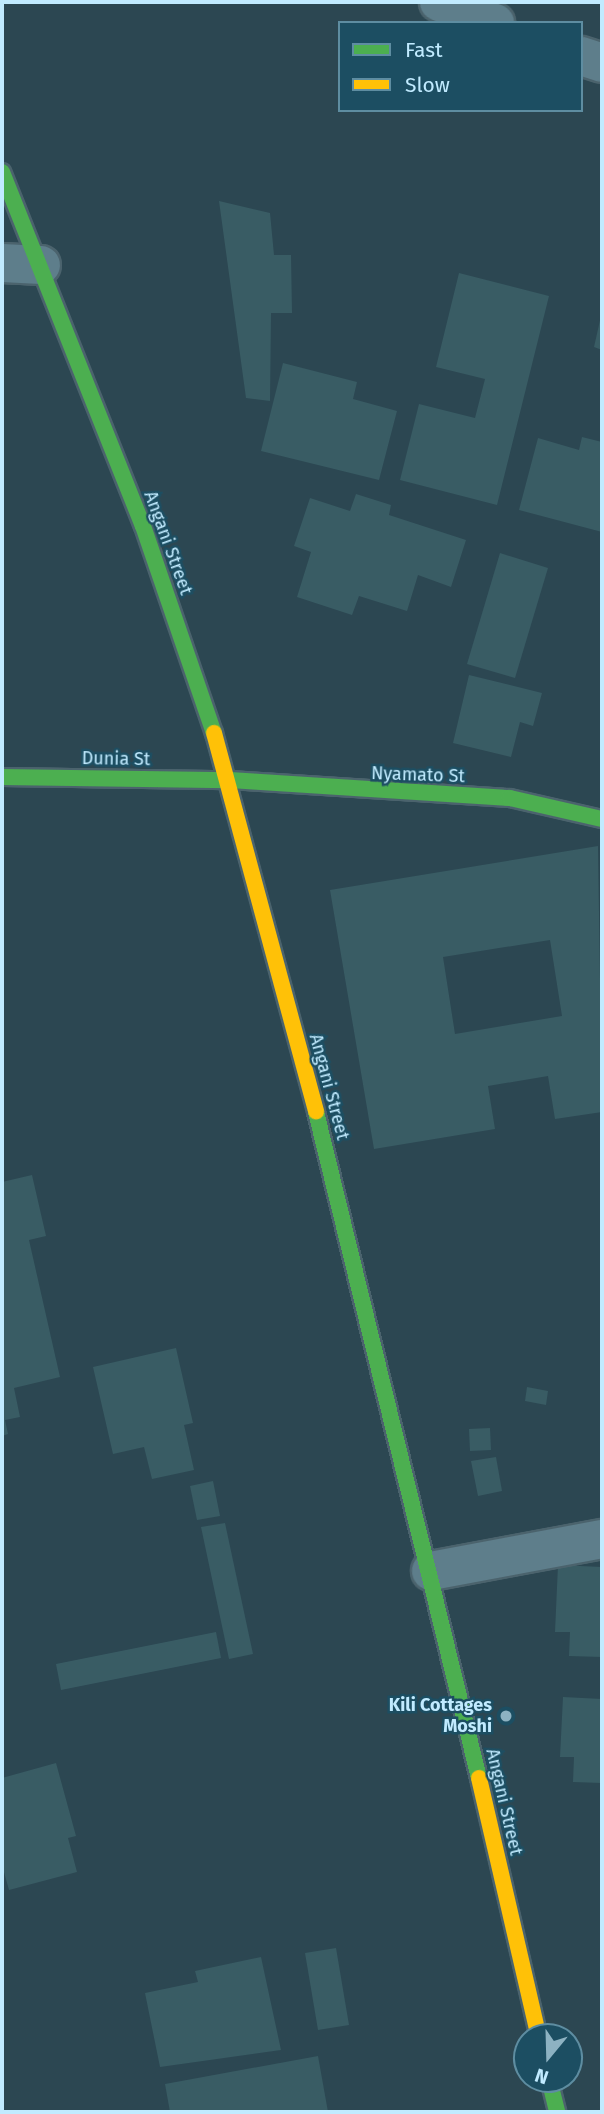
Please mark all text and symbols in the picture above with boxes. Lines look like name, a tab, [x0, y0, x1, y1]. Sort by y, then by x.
legend	[338, 21, 583, 112]
text: Fast	[405, 37, 443, 63]
text: Slow	[405, 72, 450, 98]
street label: Angani Street	[139, 488, 197, 598]
street label: Dunia St	[82, 748, 150, 770]
street label: Nyamato St	[371, 763, 465, 787]
street label: Angani Street	[304, 1032, 354, 1142]
place label: Kili Cottages Moshi	[389, 1695, 492, 1738]
marker: Kili Cottages Moshi	[498, 1708, 514, 1724]
street label: Angani Street	[481, 1747, 527, 1857]
north arrow	[513, 2023, 583, 2093]
text: N	[532, 2064, 551, 2089]

